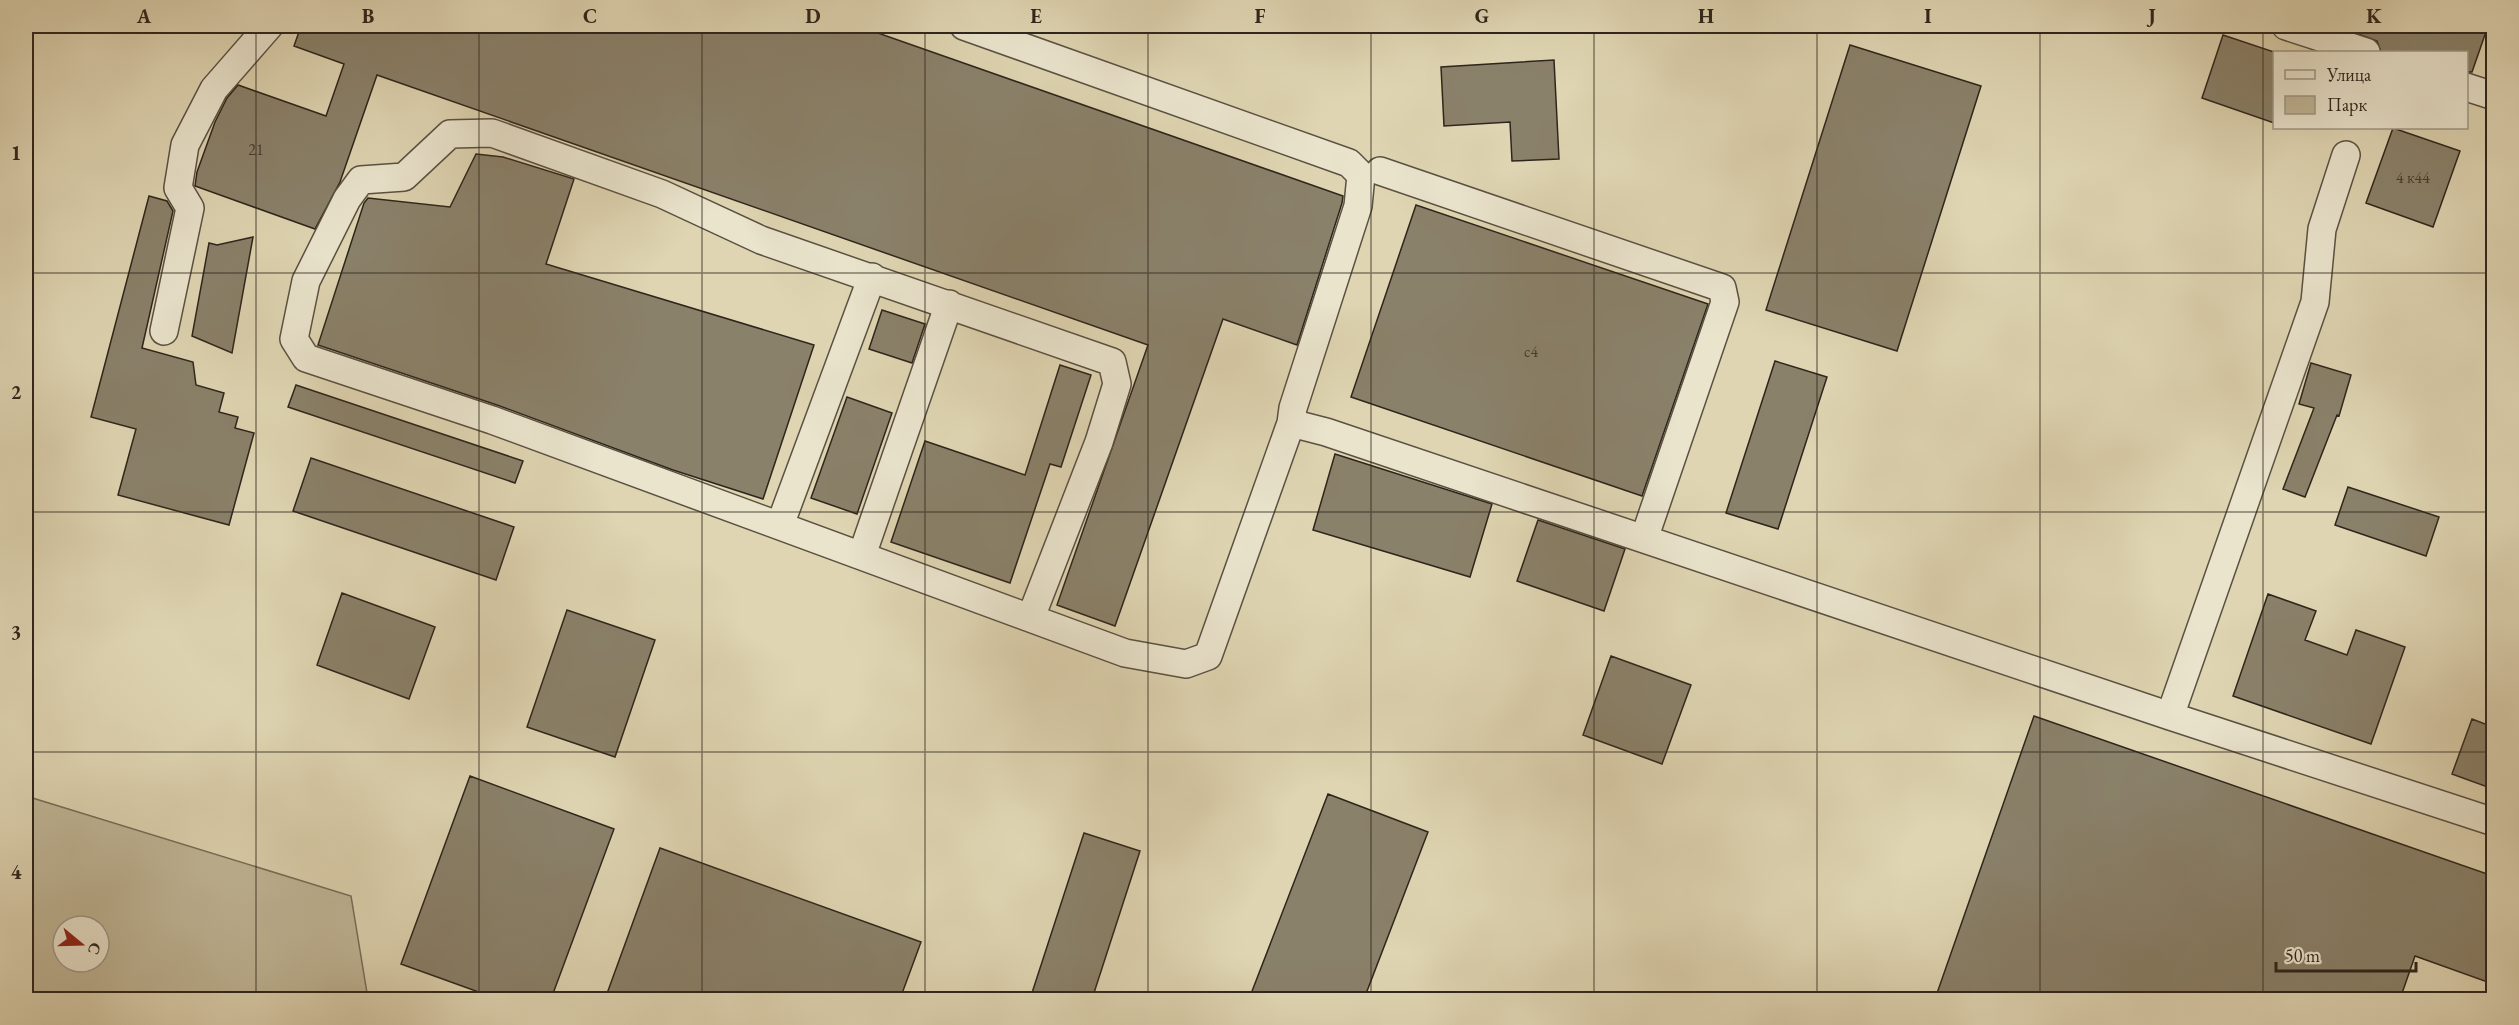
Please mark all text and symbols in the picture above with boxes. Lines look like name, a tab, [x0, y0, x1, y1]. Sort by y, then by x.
text: A	[136, 3, 152, 29]
text: B	[362, 3, 374, 29]
text: C	[583, 3, 597, 29]
text: D	[805, 3, 821, 29]
text: E	[1030, 3, 1042, 29]
text: F	[1255, 3, 1266, 29]
text: G	[1475, 3, 1489, 29]
text: H	[1698, 3, 1714, 29]
text: I	[1924, 3, 1932, 29]
text: J	[2146, 3, 2156, 29]
text: K	[2366, 3, 2382, 29]
legend	[2273, 51, 2468, 129]
text: Улица	[2326, 63, 2372, 86]
text: Парк	[2327, 93, 2367, 116]
house number: 21	[248, 139, 264, 160]
text: 1	[11, 140, 21, 166]
house number: 4 к44	[2396, 167, 2430, 188]
house number: с4	[1524, 341, 1538, 362]
text: 2	[11, 379, 22, 405]
text: 3	[11, 619, 21, 645]
text: 4	[11, 859, 22, 885]
north arrow	[51, 914, 111, 974]
scale bar	[2276, 935, 2416, 973]
text: С	[83, 940, 106, 958]
text: 50 m	[2285, 944, 2320, 967]

